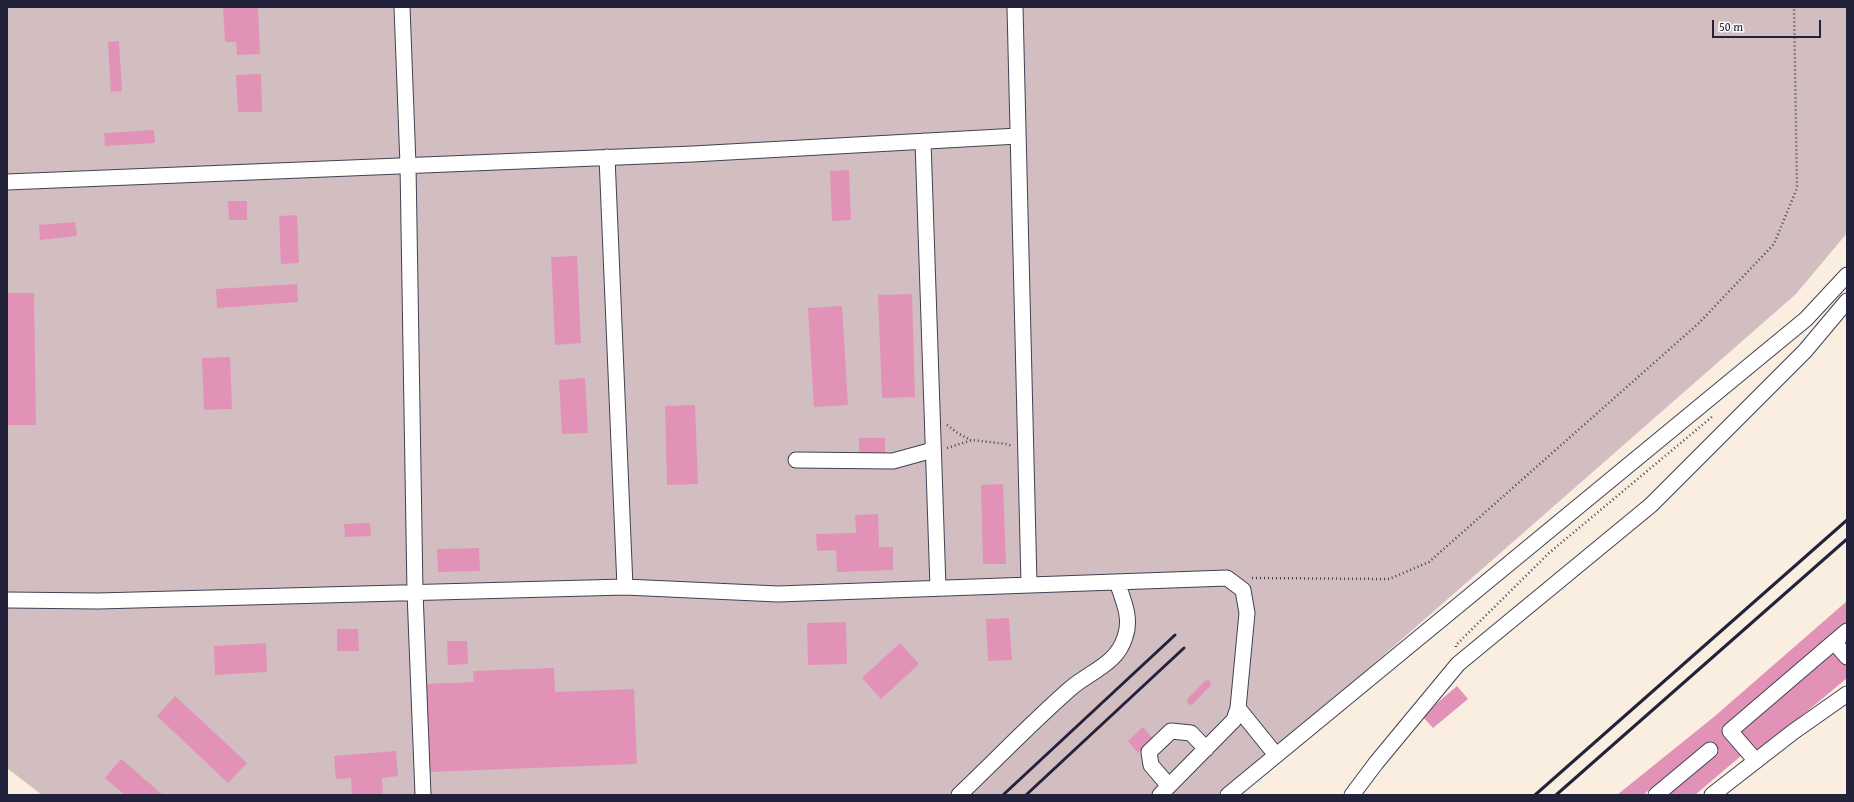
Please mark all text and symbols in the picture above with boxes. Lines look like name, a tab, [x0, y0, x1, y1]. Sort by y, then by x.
scale bar	[1714, 12, 1823, 38]
text: 50 m	[1719, 18, 1743, 35]

